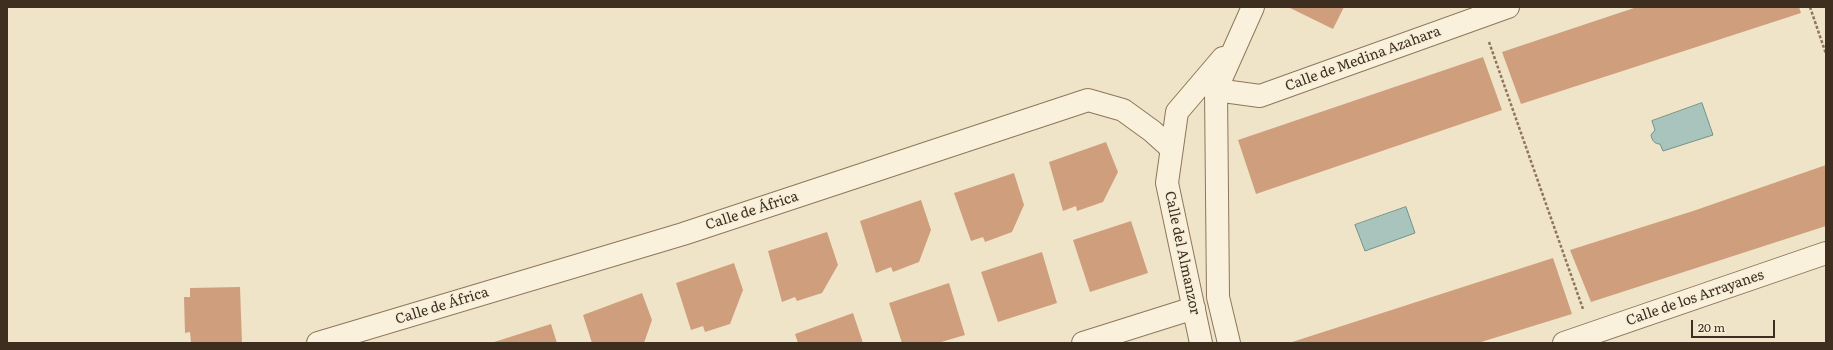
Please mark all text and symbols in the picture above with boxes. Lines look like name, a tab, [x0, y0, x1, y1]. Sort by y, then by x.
street label: Calle de Medina Azahara	[1283, 23, 1443, 95]
street label: Calle de África	[704, 188, 800, 234]
street label: Calle del Almanzor	[1161, 190, 1203, 316]
street label: Calle de los Arrayanes	[1624, 267, 1766, 329]
street label: Calle de África	[393, 284, 491, 328]
scale bar	[1693, 312, 1777, 338]
text: 20 m	[1698, 318, 1725, 336]

